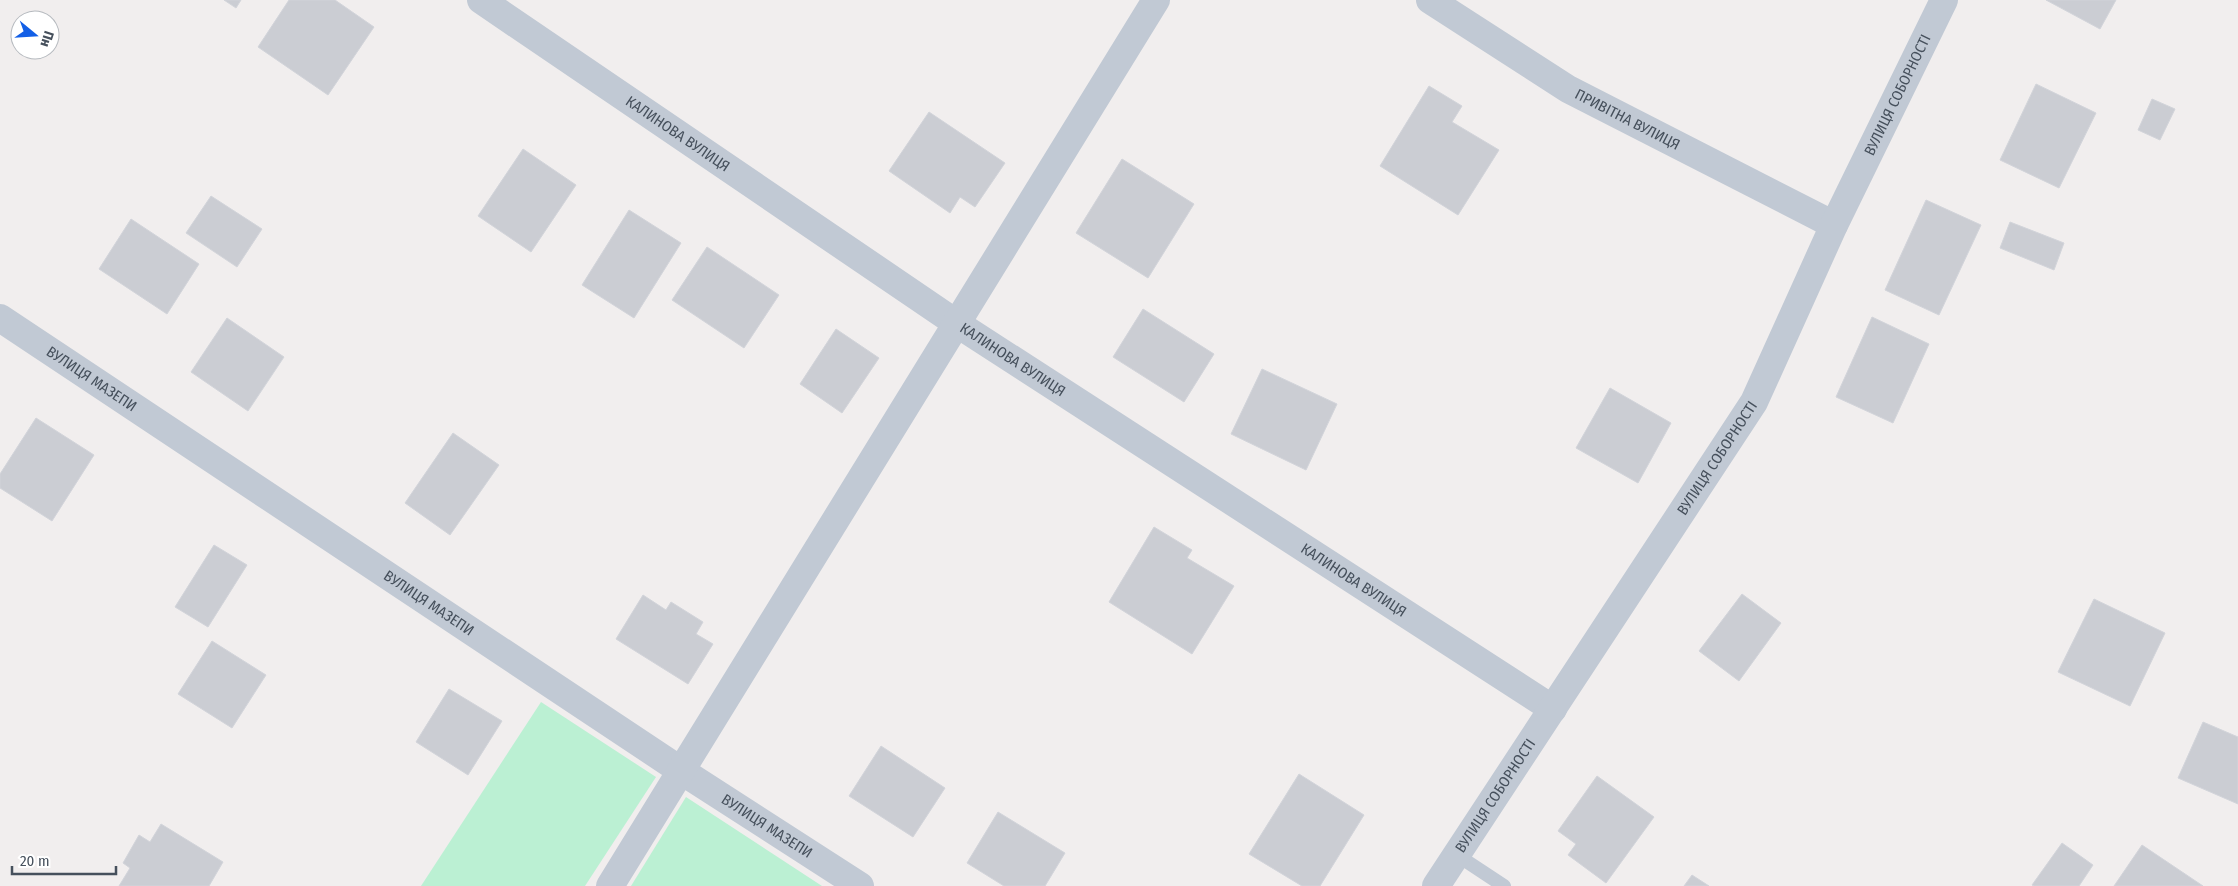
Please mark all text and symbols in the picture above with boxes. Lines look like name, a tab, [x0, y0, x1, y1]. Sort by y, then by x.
north arrow	[10, 10, 60, 60]
text: Пн	[36, 29, 57, 49]
street label: ВУЛИЦЯ СОБОРНОСТІ	[1860, 32, 1935, 158]
street label: ПРИВІТНА ВУЛИЦЯ	[1572, 85, 1683, 154]
street label: КАЛИНОВА ВУЛИЦЯ	[622, 92, 733, 176]
street label: КАЛИНОВА ВУЛИЦЯ	[957, 319, 1069, 400]
street label: ВУЛИЦЯ МАЗЕПИ	[43, 342, 140, 415]
street label: ВУЛИЦЯ СОБОРНОСТІ	[1673, 398, 1761, 518]
street label: КАЛИНОВА ВУЛИЦЯ	[1298, 539, 1410, 621]
street label: ВУЛИЦЯ МАЗЕПИ	[380, 567, 477, 640]
street label: ВУЛИЦЯ СОБОРНОСТІ	[1451, 735, 1539, 856]
street label: ВУЛИЦЯ МАЗЕПИ	[718, 790, 816, 862]
scale bar	[12, 844, 116, 876]
text: 20 m	[20, 852, 50, 870]

